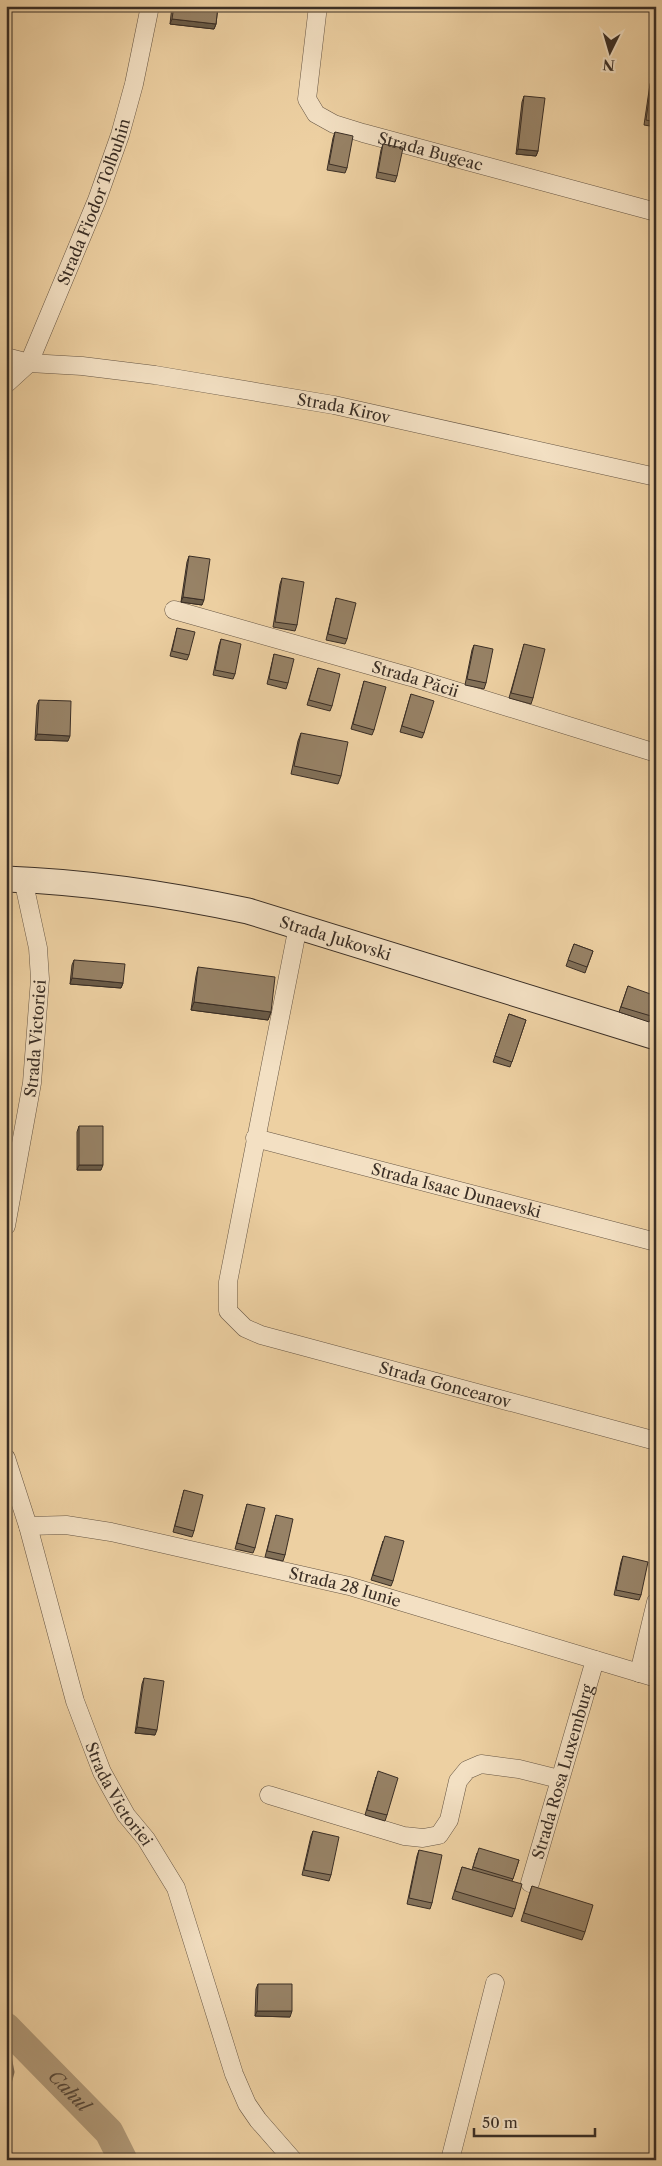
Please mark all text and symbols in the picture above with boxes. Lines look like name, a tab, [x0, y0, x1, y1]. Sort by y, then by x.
north arrow	[584, 28, 634, 78]
text: N	[602, 55, 616, 74]
street label: Strada Fiodor Tolbuhin	[53, 116, 134, 288]
street label: Strada Bugeac	[376, 127, 485, 175]
street label: Strada Kirov	[296, 389, 392, 427]
street label: Strada Păcii	[370, 656, 461, 701]
street label: Strada Jukovski	[277, 911, 394, 965]
street label: Strada Victoriei	[20, 979, 50, 1099]
street label: Strada Isaac Dunaevski	[369, 1159, 543, 1222]
street label: Strada Goncearov	[377, 1357, 514, 1412]
street label: Strada 28 Iunie	[287, 1563, 404, 1611]
street label: Strada Rosa Luxemburg	[527, 1681, 598, 1861]
street label: Strada Victoriei	[81, 1739, 158, 1849]
water label: Cahul	[44, 2066, 96, 2118]
scale bar	[474, 2106, 596, 2138]
text: 50 m	[482, 2113, 518, 2132]

